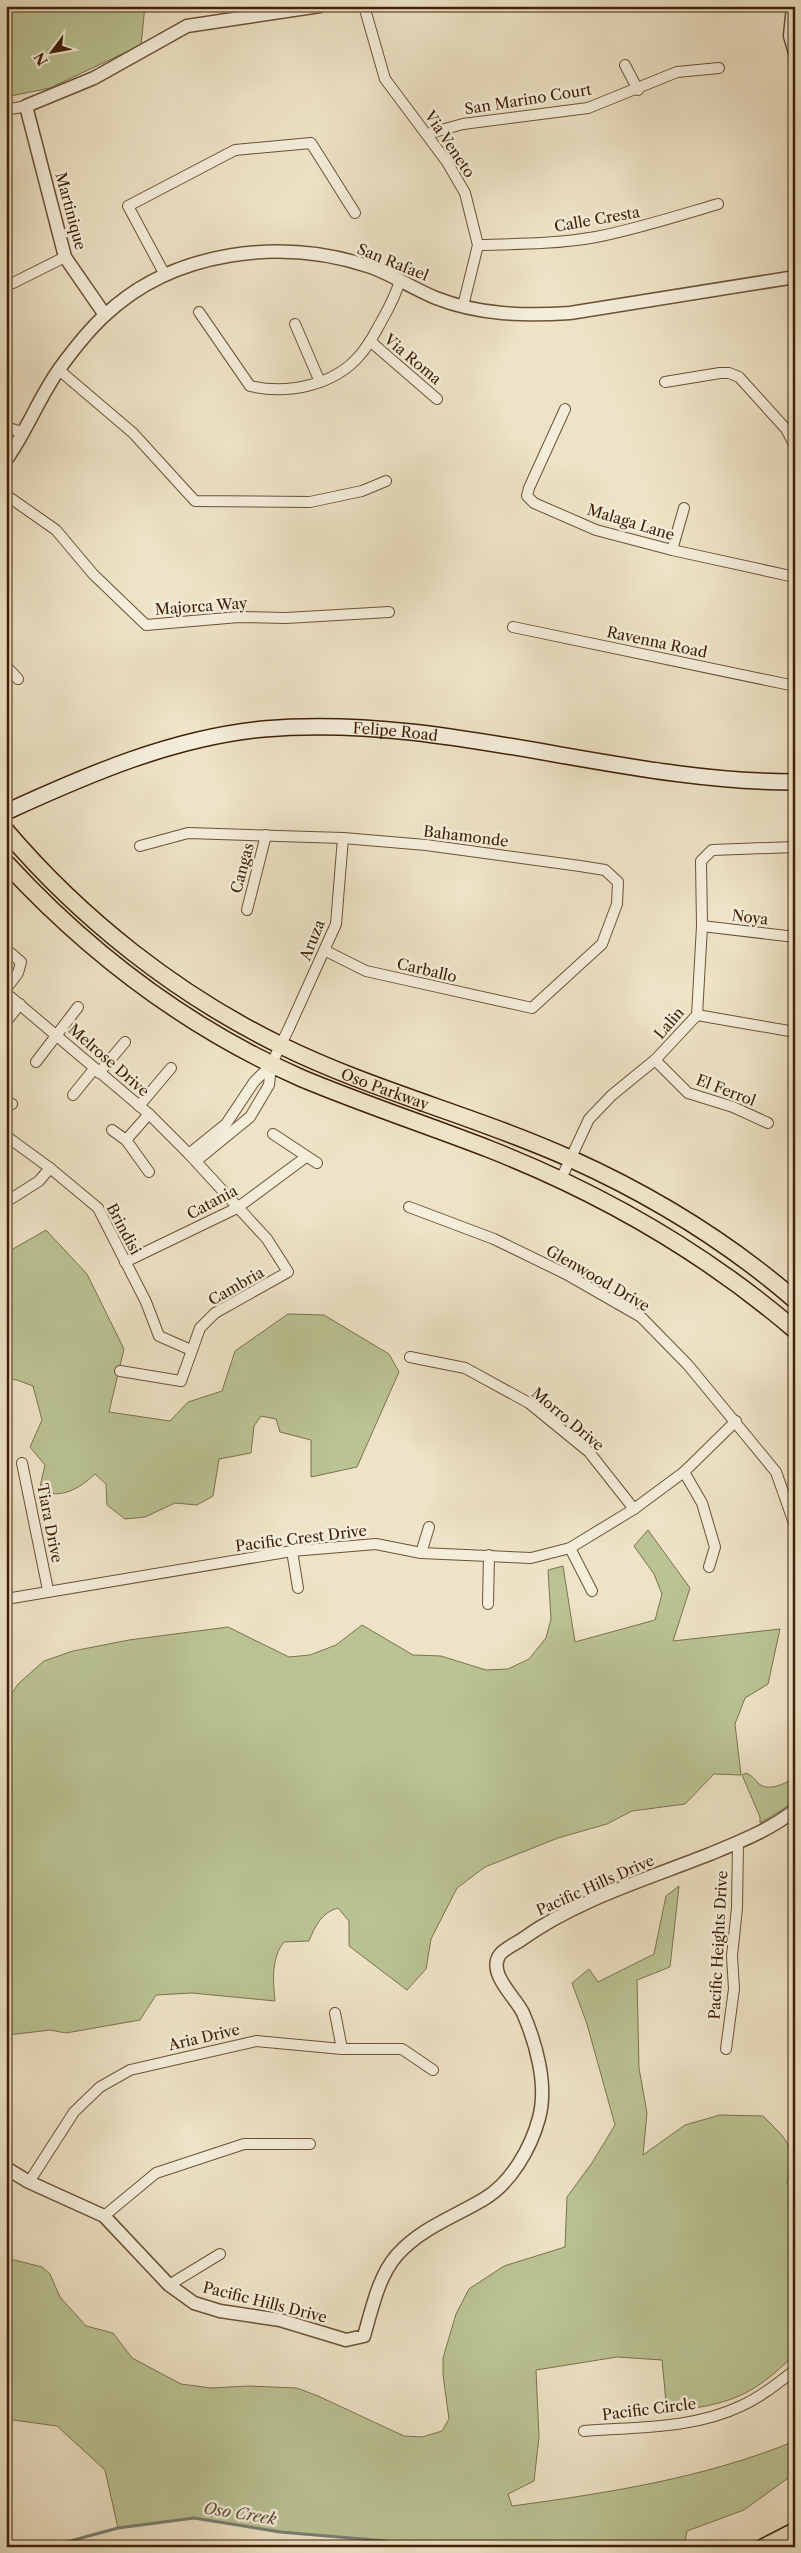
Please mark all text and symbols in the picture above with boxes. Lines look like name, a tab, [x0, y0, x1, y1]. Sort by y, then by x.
north arrow	[28, 28, 78, 78]
text: N	[30, 49, 52, 69]
street label: San Marino Court	[463, 79, 594, 118]
street label: Via Veneto	[420, 106, 479, 181]
street label: Martinique	[51, 170, 91, 252]
street label: Calle Cresta	[553, 202, 641, 236]
street label: San Rafael	[355, 239, 432, 285]
street label: Via Roma	[380, 329, 446, 389]
street label: Malaga Lane	[585, 500, 677, 544]
street label: Majorca Way	[154, 593, 248, 619]
street label: Ravenna Road	[605, 622, 709, 662]
street label: Felipe Road	[352, 718, 439, 745]
street label: Bahamonde	[422, 821, 510, 851]
street label: Cangas	[226, 841, 258, 895]
street label: Noya	[731, 905, 769, 929]
street label: Aruza	[295, 917, 329, 964]
street label: Carballo	[395, 954, 459, 986]
street label: Lalin	[650, 1003, 688, 1043]
street label: Melrose Drive	[65, 1020, 153, 1100]
street label: Oso Parkway	[338, 1064, 432, 1114]
street label: El Ferrol	[693, 1070, 759, 1110]
street label: Catania	[183, 1181, 241, 1223]
street label: Brindisi	[103, 1200, 146, 1258]
street label: Glenwood Drive	[543, 1241, 653, 1315]
street label: Cambria	[205, 1262, 267, 1310]
street label: Morro Drive	[528, 1383, 608, 1455]
street label: Tiara Drive	[33, 1482, 67, 1564]
street label: Pacific Crest Drive	[234, 1521, 368, 1555]
street label: Pacific Hills Drive	[533, 1850, 657, 1920]
street label: Pacific Heights Drive	[705, 1870, 731, 2020]
street label: Aria Drive	[165, 2020, 242, 2055]
street label: Pacific Hills Drive	[201, 2277, 329, 2327]
street label: Pacific Circle	[601, 2394, 697, 2424]
water label: Oso Creek	[202, 2497, 279, 2529]

